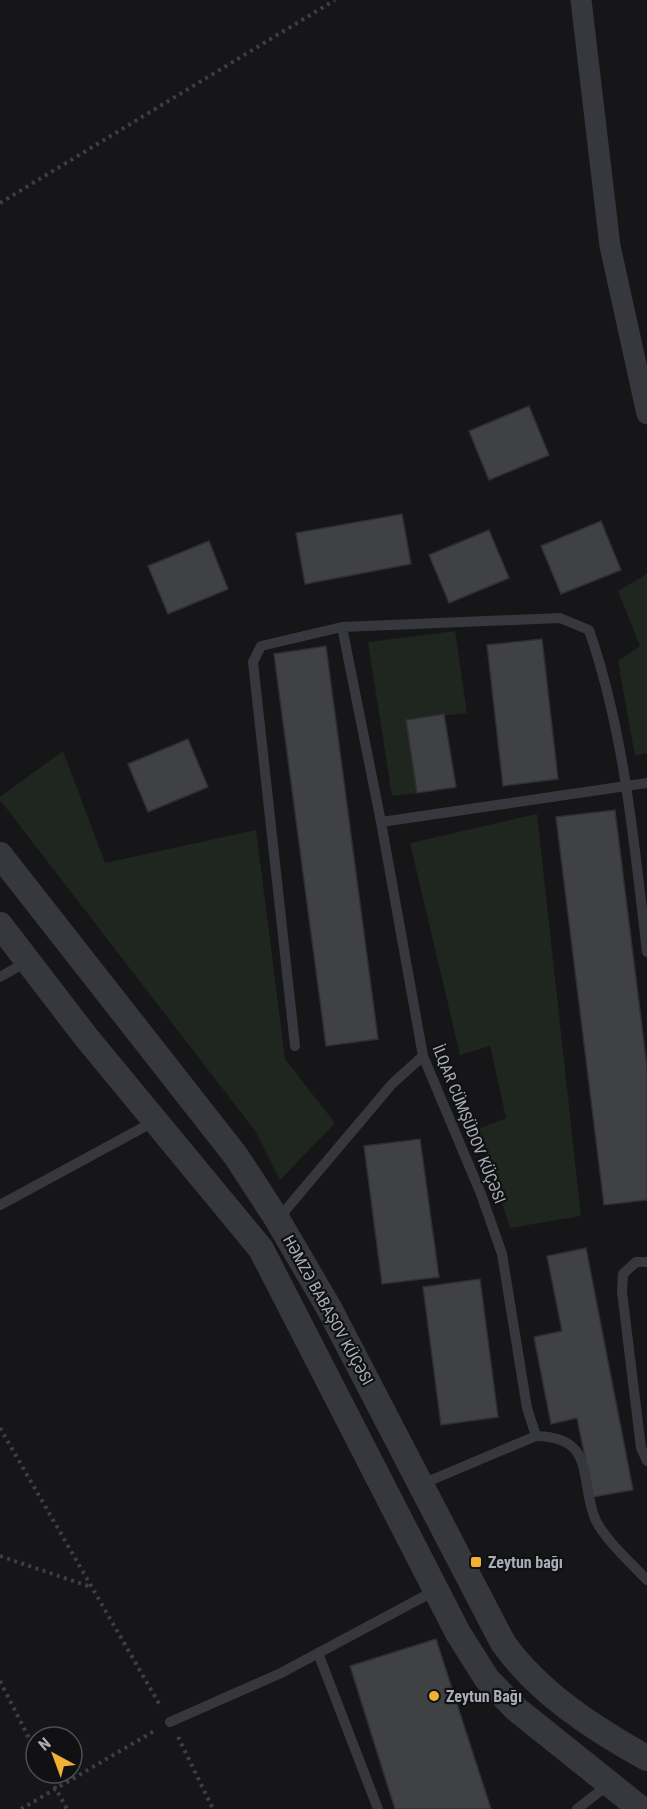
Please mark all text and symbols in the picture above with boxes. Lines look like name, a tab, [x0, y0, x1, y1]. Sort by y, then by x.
street label: İLQAR CÜMŞÜDOV KÜÇƏSI	[428, 1042, 510, 1206]
street label: HƏMZƏ BABAŞOV KÜÇƏSI	[279, 1232, 377, 1388]
place label: Zeytun bağı	[488, 1553, 563, 1572]
marker: Zeytun bağı	[469, 1555, 483, 1569]
place label: Zeytun Bağı	[446, 1687, 522, 1706]
marker: Zeytun Bağı	[427, 1689, 441, 1703]
north arrow	[24, 1725, 84, 1785]
text: N	[35, 1734, 54, 1754]

